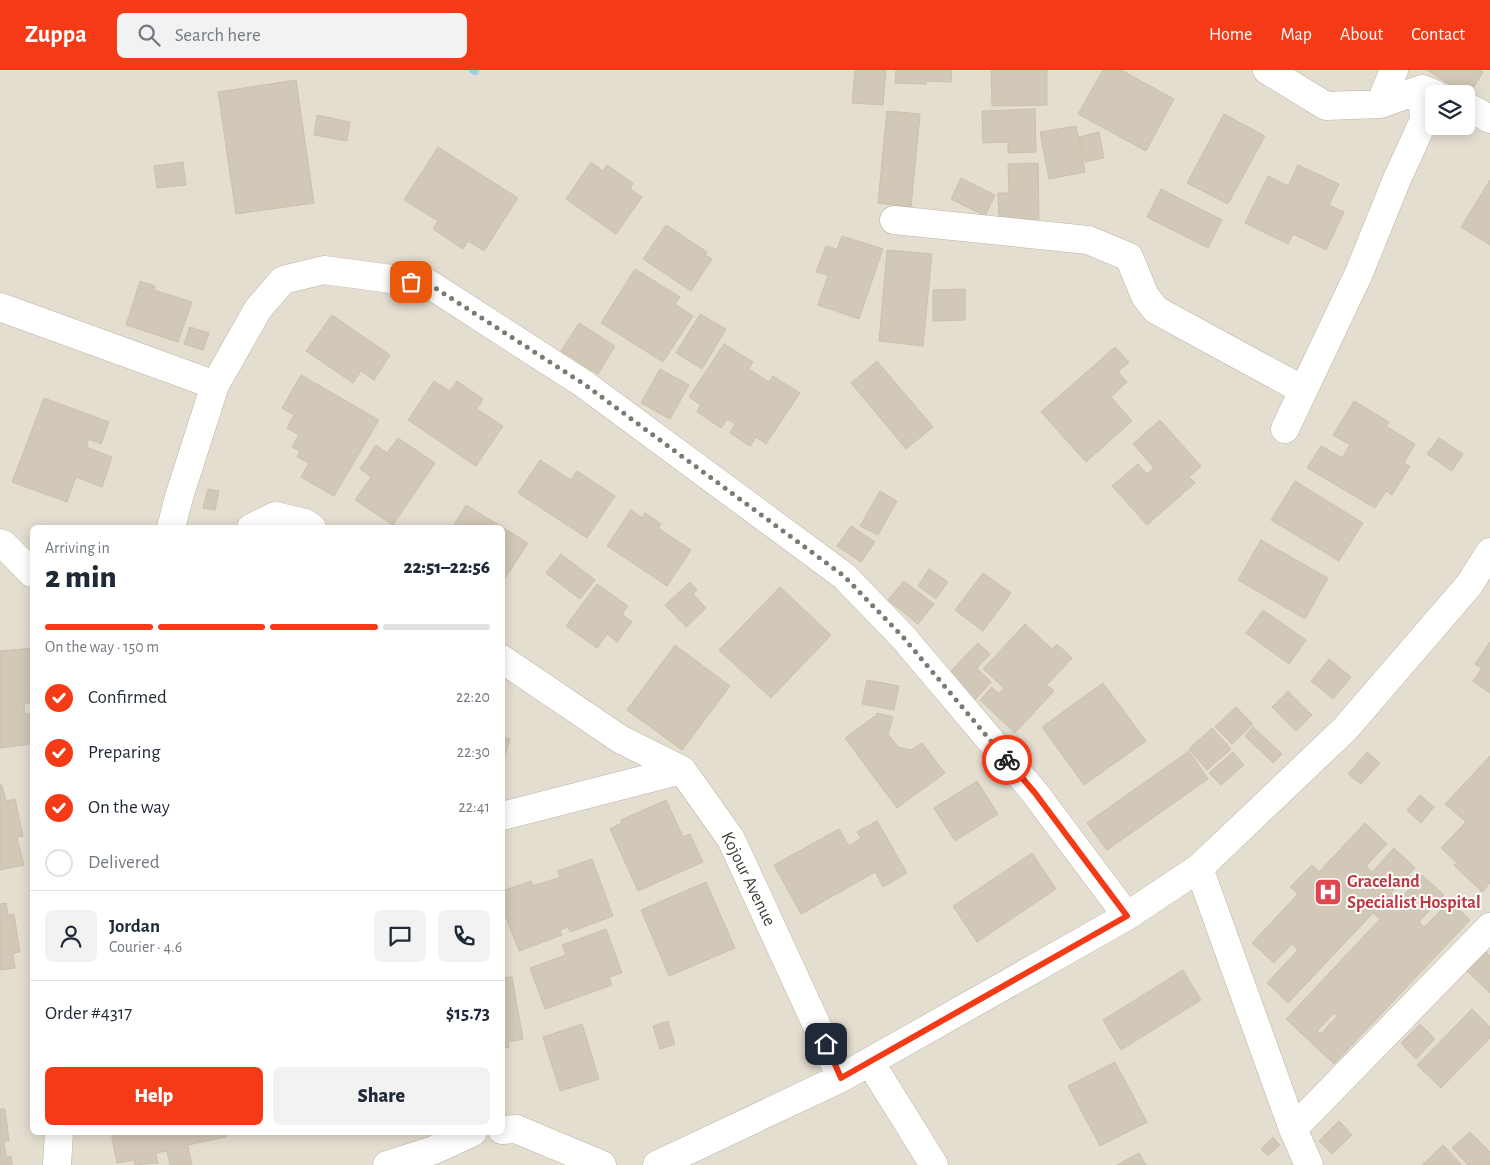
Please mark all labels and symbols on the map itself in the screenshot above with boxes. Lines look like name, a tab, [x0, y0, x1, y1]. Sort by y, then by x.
pin	[390, 261, 432, 303]
courier	[982, 735, 1032, 785]
street label: Kojour Avenue	[718, 829, 778, 929]
place label: Graceland Specialist Hospital	[1347, 873, 1481, 912]
hospital icon: Graceland Specialist Hospital	[1313, 877, 1343, 907]
pin	[805, 1023, 847, 1065]

